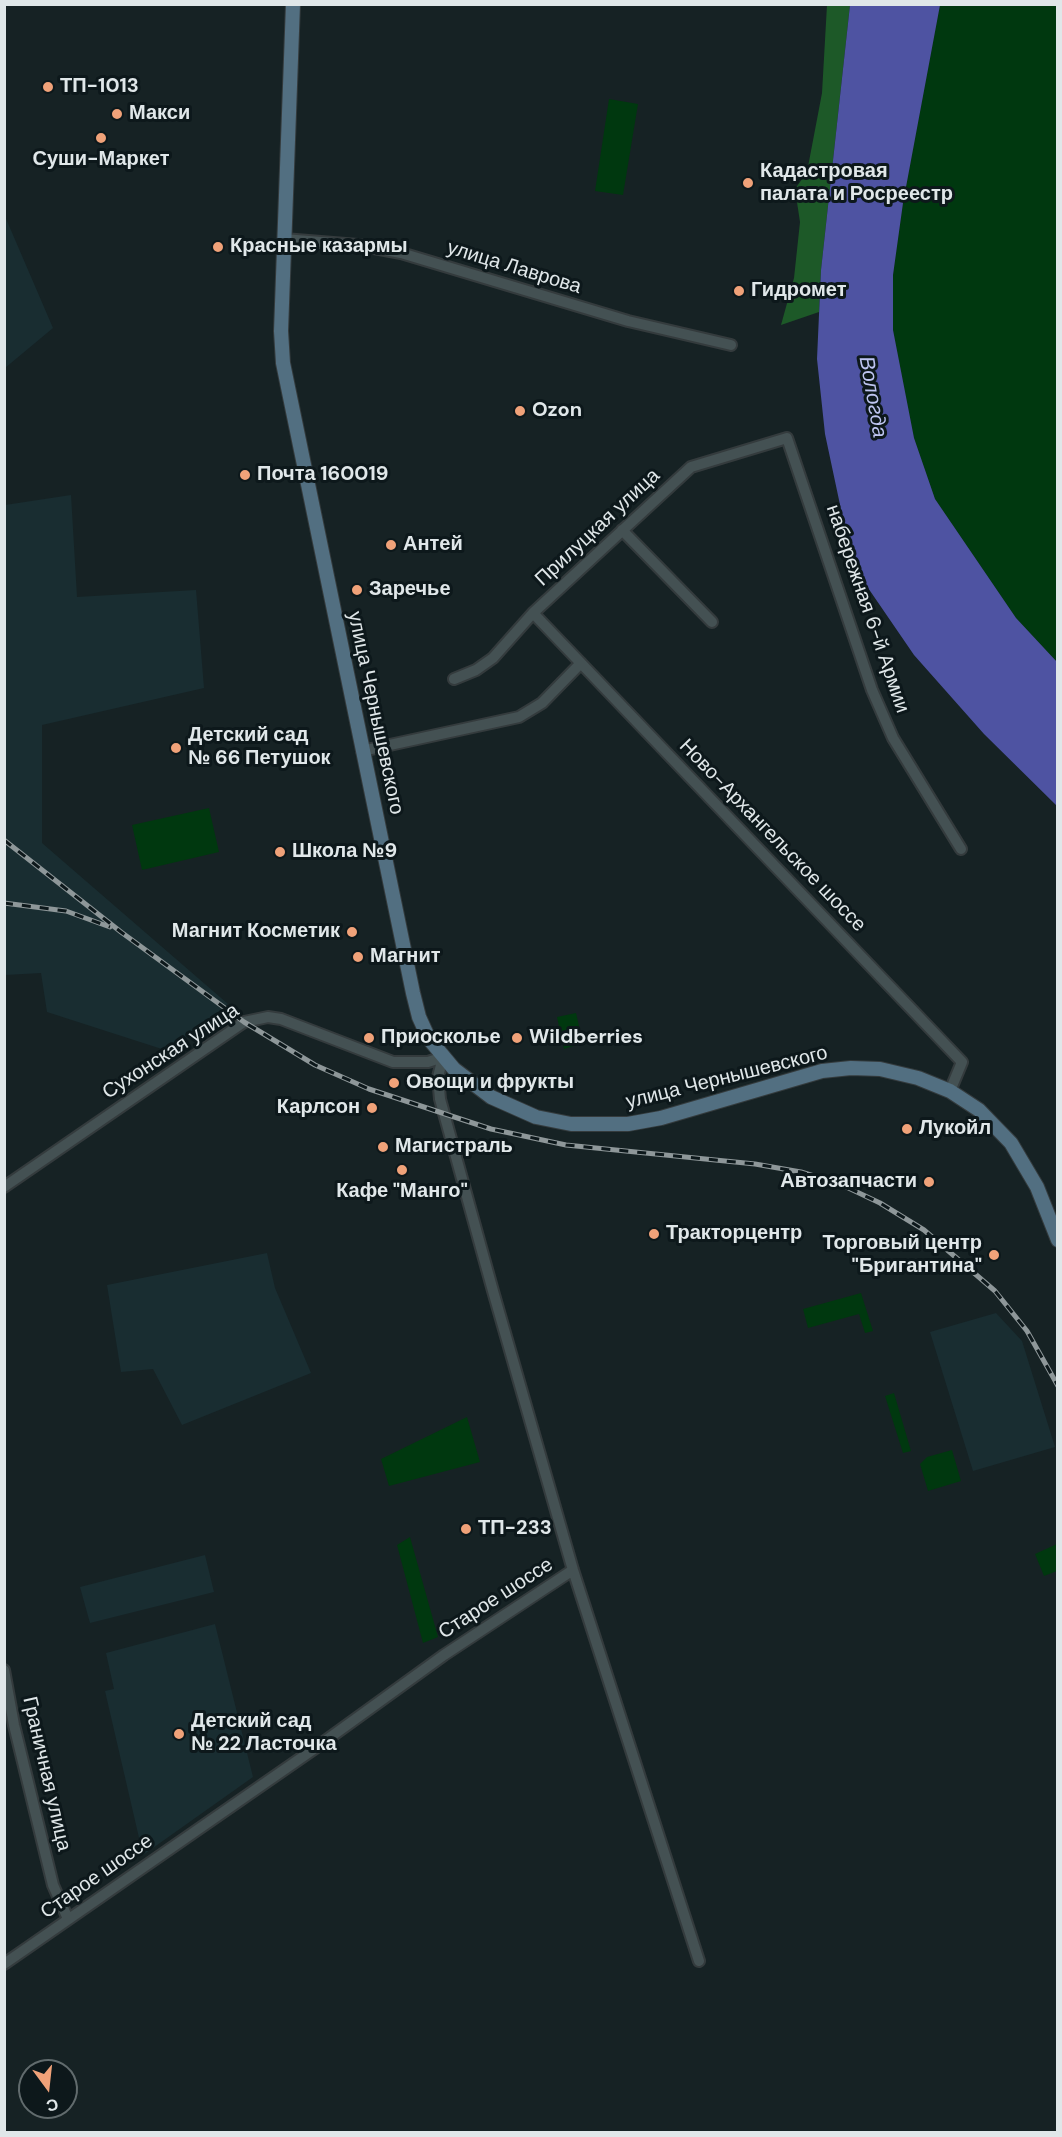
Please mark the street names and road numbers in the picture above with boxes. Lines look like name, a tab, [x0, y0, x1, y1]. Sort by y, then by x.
street label: улица Лаврова	[444, 236, 584, 300]
street label: Прилуцкая улица	[531, 464, 665, 592]
street label: набережная 6-й Армии	[820, 502, 914, 716]
street label: улица Чернышевского	[342, 609, 408, 817]
street label: Ново-Архангельское шоссе	[674, 735, 870, 937]
street label: Сухонская улица	[98, 999, 244, 1105]
street label: улица Чернышевского	[624, 1041, 830, 1115]
street label: Старое шоссе	[434, 1553, 558, 1645]
street label: Граничная улица	[17, 1694, 75, 1854]
street label: Старое шоссе	[36, 1829, 158, 1925]

